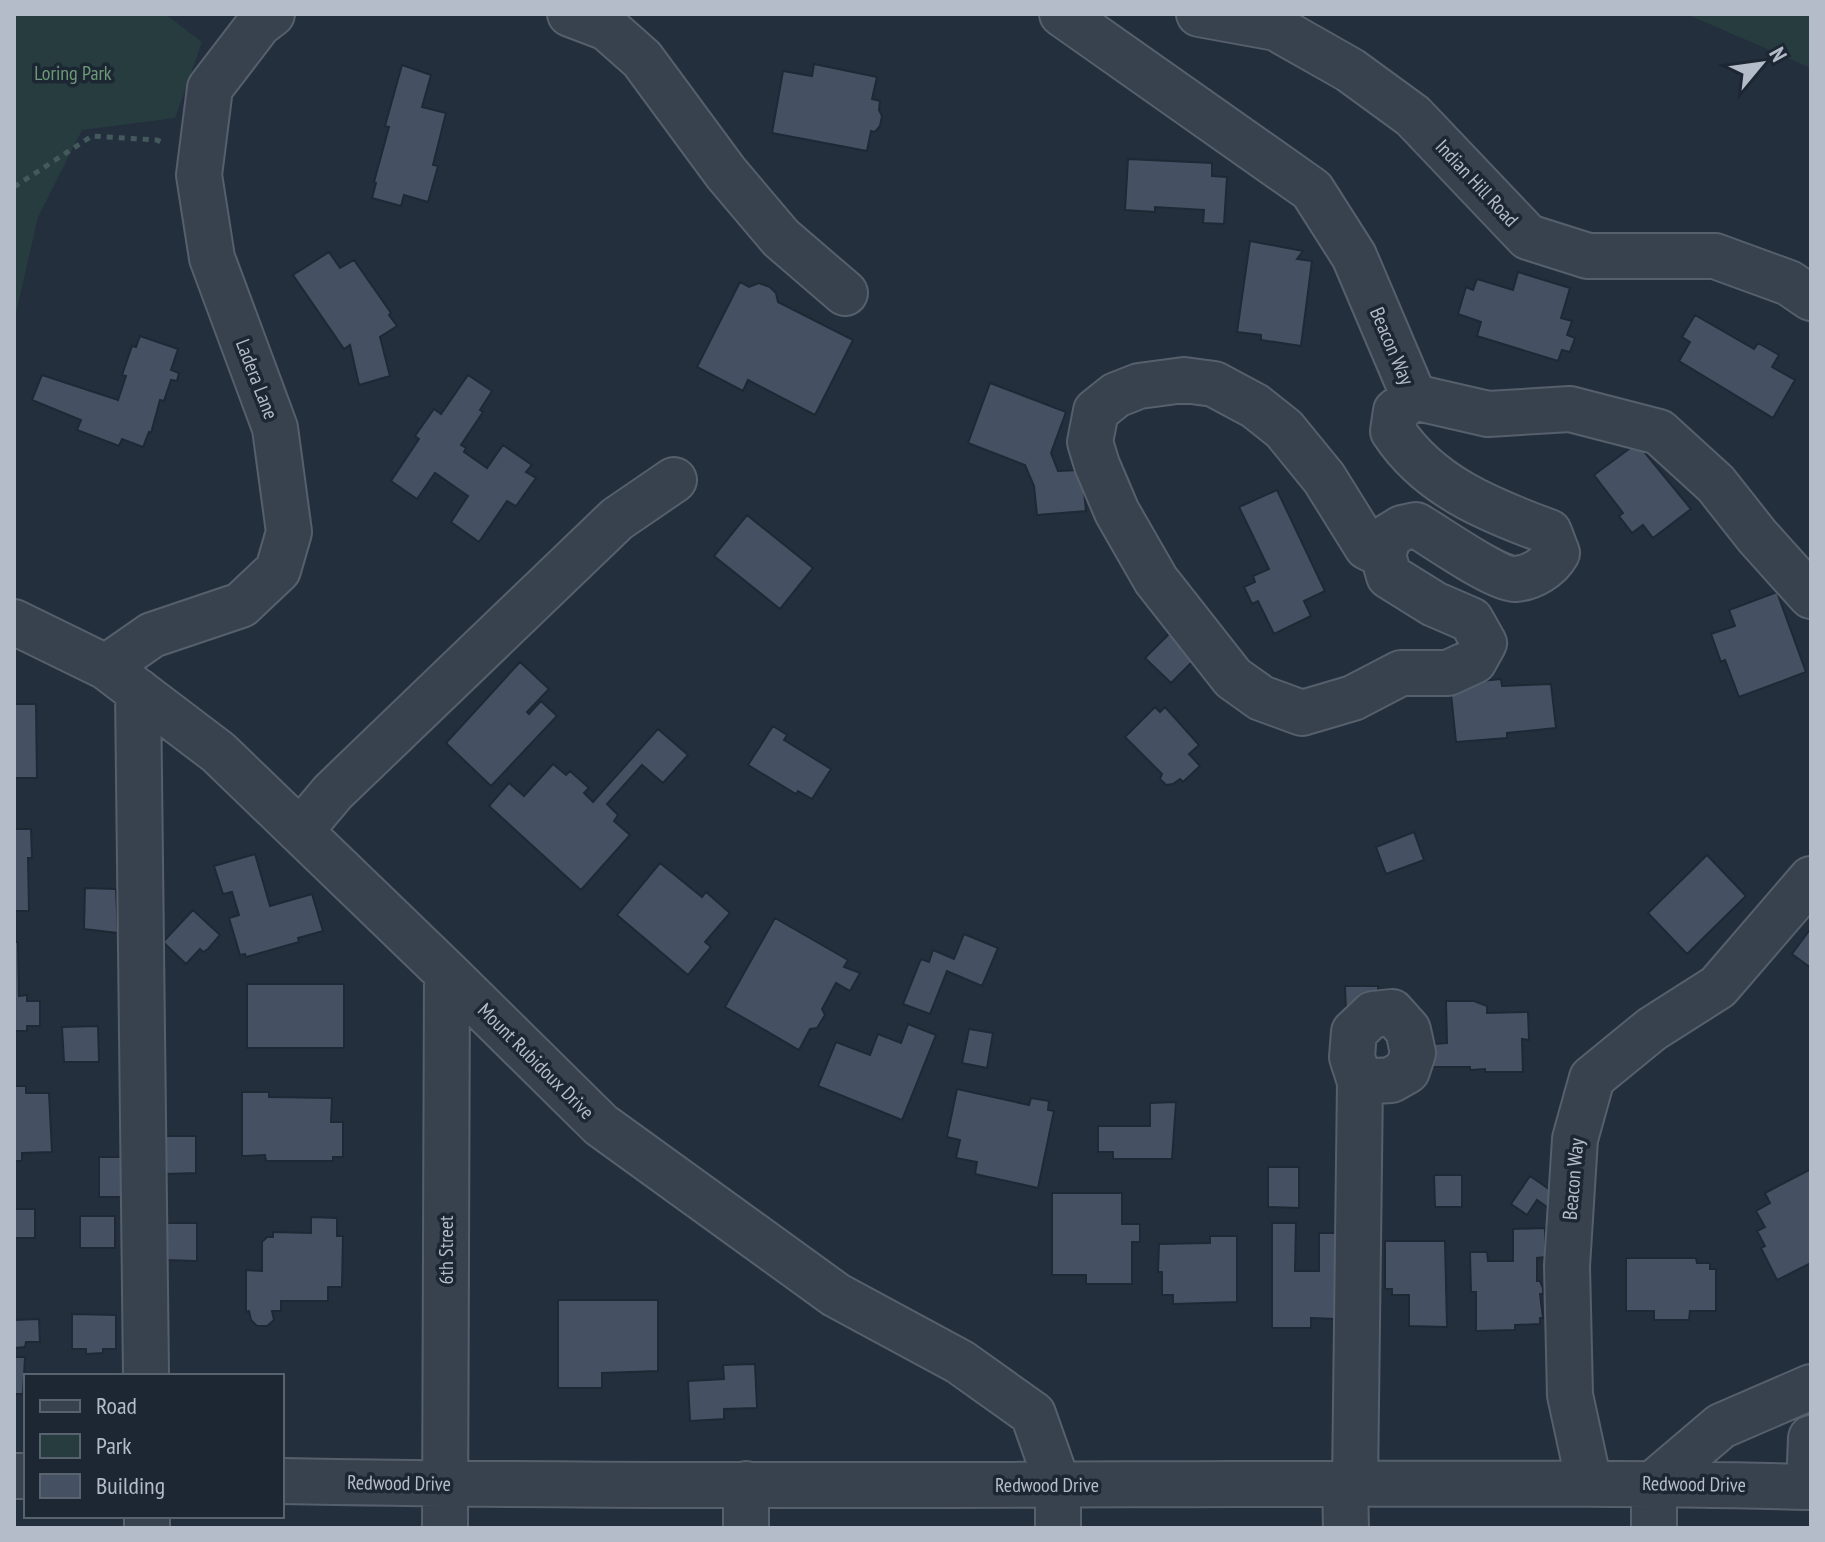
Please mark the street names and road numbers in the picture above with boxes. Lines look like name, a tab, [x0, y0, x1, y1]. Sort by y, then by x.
street label: Indian Hill Road	[1430, 134, 1524, 232]
street label: Beacon Way	[1364, 303, 1420, 389]
street label: Ladera Lane	[230, 335, 284, 423]
street label: Mount Rubidoux Drive	[472, 997, 600, 1125]
street label: Beacon Way	[1556, 1137, 1590, 1221]
street label: 6th Street	[433, 1215, 459, 1284]
street label: Redwood Drive	[347, 1469, 451, 1497]
street label: Redwood Drive	[1642, 1470, 1746, 1498]
street label: Redwood Drive	[995, 1472, 1099, 1498]

